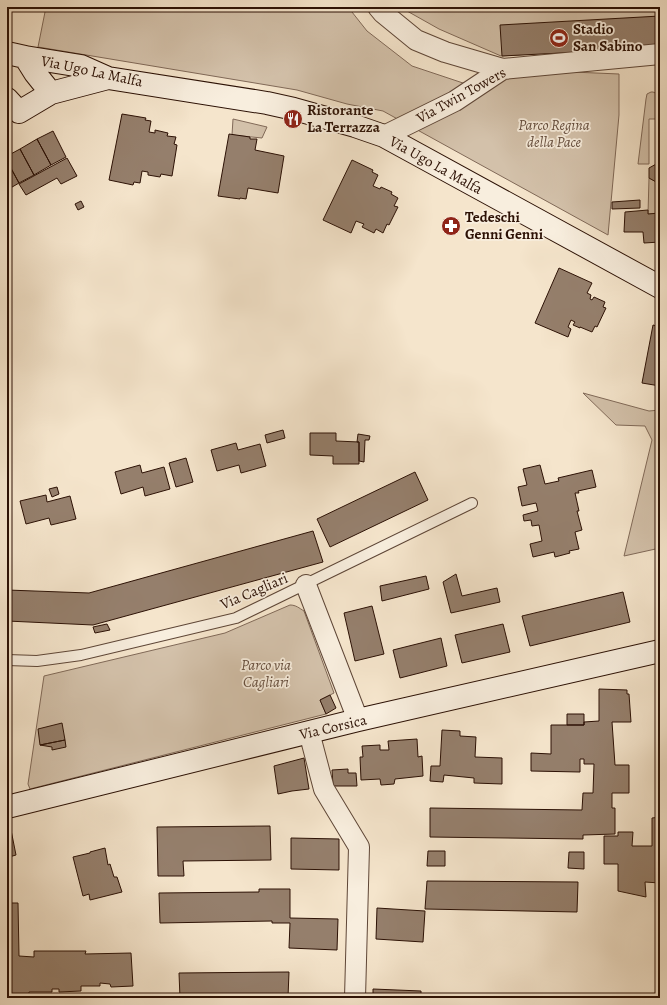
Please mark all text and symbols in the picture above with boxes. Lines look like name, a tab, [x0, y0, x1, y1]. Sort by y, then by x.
place label: Stadio San Sabino	[573, 19, 643, 56]
sports icon: Stadio San Sabino	[548, 27, 570, 49]
street label: Via Ugo La Malfa	[38, 50, 145, 92]
street label: Via Twin Towers	[412, 62, 509, 128]
place label: Ristorante La Terrazza	[307, 100, 381, 137]
restaurant icon: Ristorante La Terrazza	[282, 108, 304, 130]
park label: Parco Regina della Pace	[518, 115, 590, 152]
street label: Via Ugo La Malfa	[385, 131, 486, 199]
place label: Tedeschi Genni Genni	[465, 207, 544, 244]
pharmacy icon: Tedeschi Genni Genni	[440, 215, 462, 237]
street label: Via Cagliari	[216, 568, 291, 615]
park label: Parco via Cagliari	[241, 655, 291, 692]
street label: Via Corsica	[296, 710, 369, 745]

